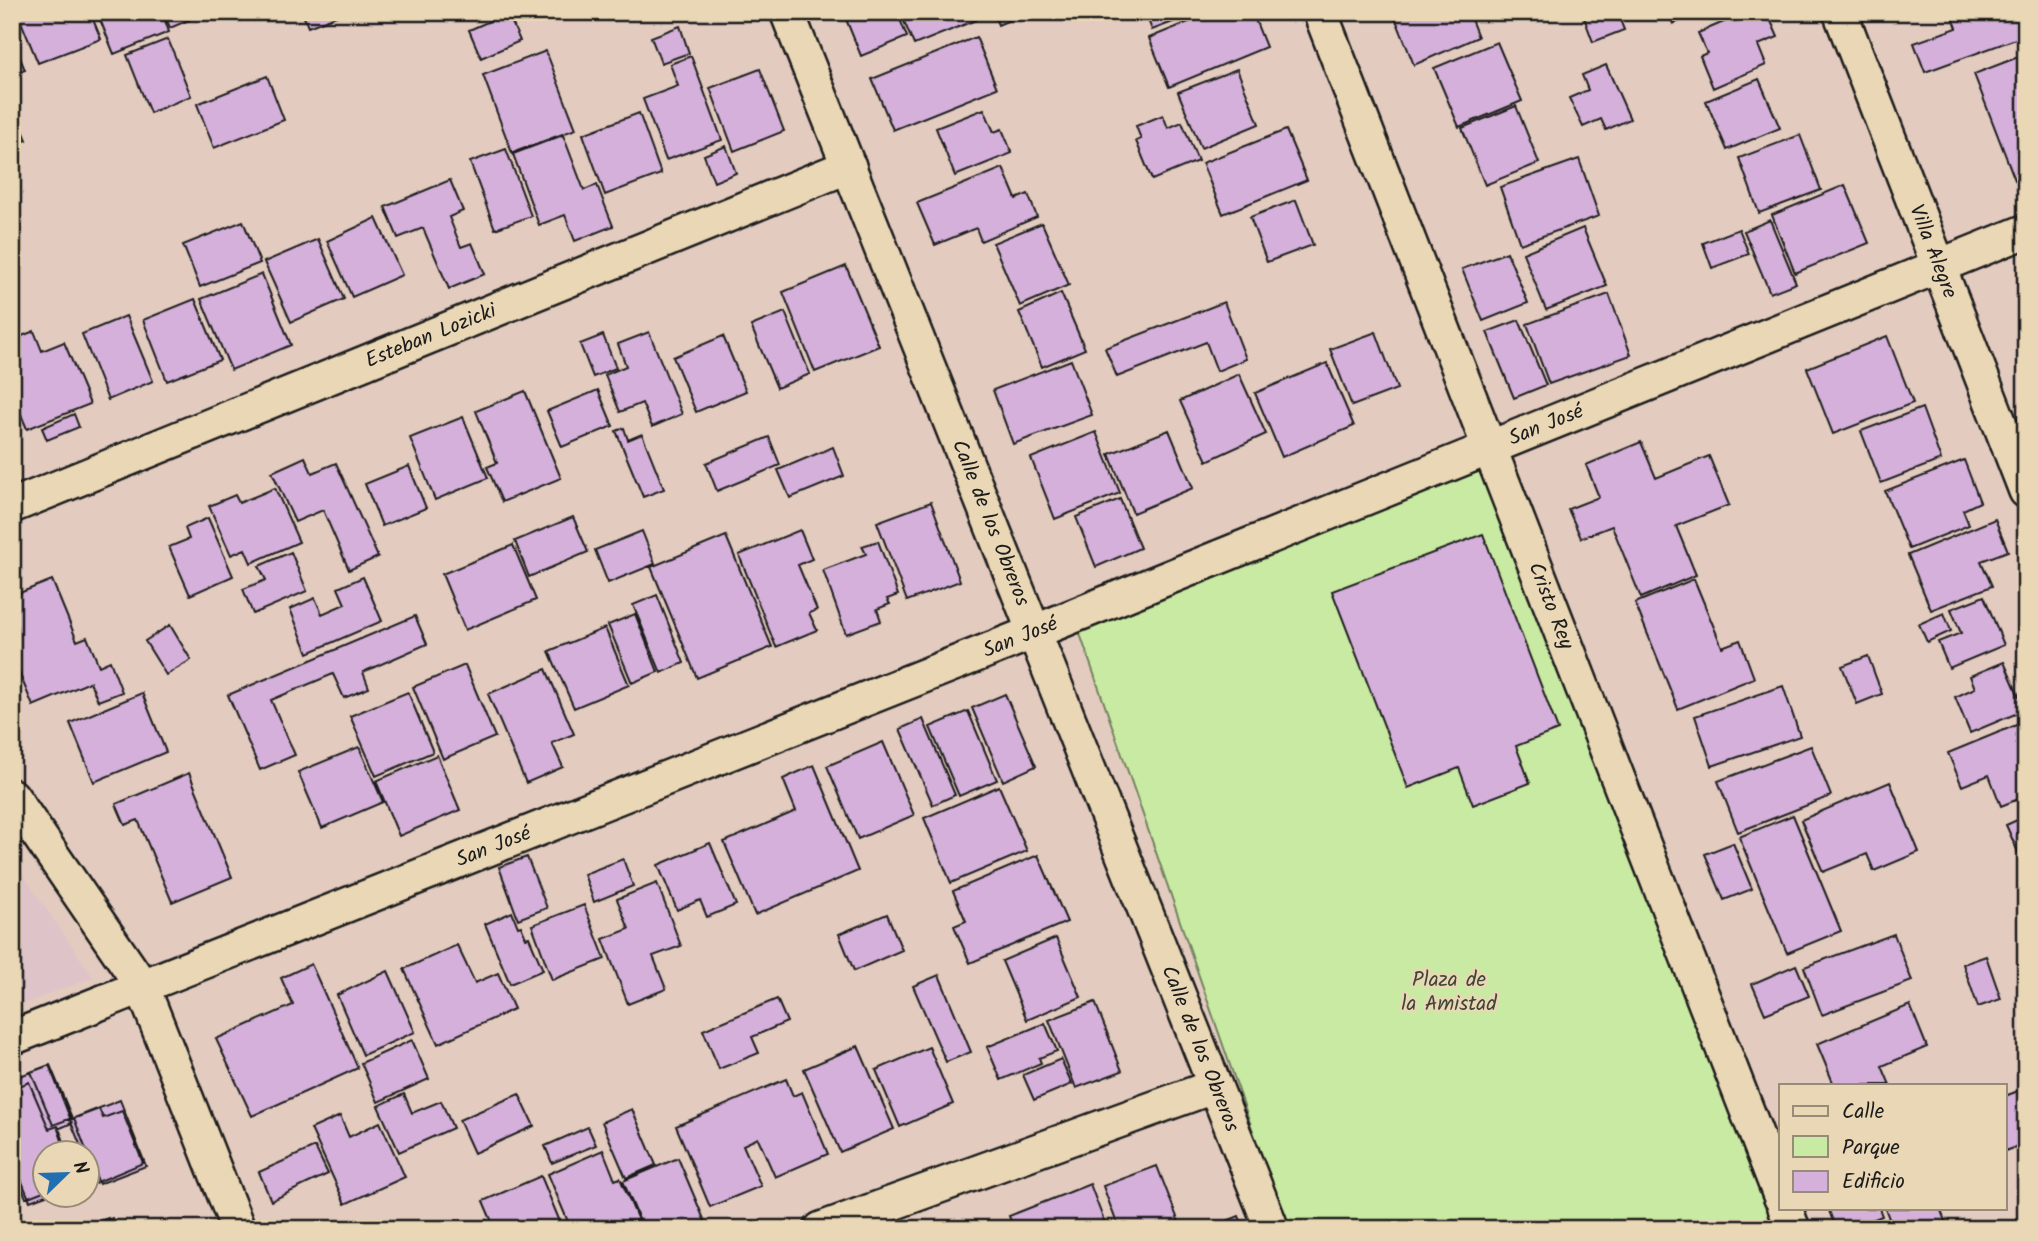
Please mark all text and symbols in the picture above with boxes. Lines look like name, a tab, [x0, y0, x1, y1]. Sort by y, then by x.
street label: Villa Alegre	[1900, 200, 1966, 304]
street label: Esteban Lozicki	[360, 294, 502, 377]
street label: San José	[1504, 395, 1589, 455]
street label: Calle de los Obreros	[943, 435, 1039, 611]
street label: Cristo Rey	[1519, 557, 1583, 654]
street label: San José	[978, 607, 1064, 667]
street label: San José	[451, 817, 537, 877]
street label: Calle de los Obreros	[1152, 960, 1248, 1137]
park label: Plaza de la Amistad	[1401, 964, 1497, 1021]
legend	[1779, 1084, 2007, 1210]
text: Calle	[1842, 1096, 1885, 1129]
text: Parque	[1842, 1132, 1900, 1165]
north arrow	[32, 1140, 102, 1210]
text: N	[64, 1157, 96, 1180]
text: Edificio	[1842, 1166, 1905, 1199]

